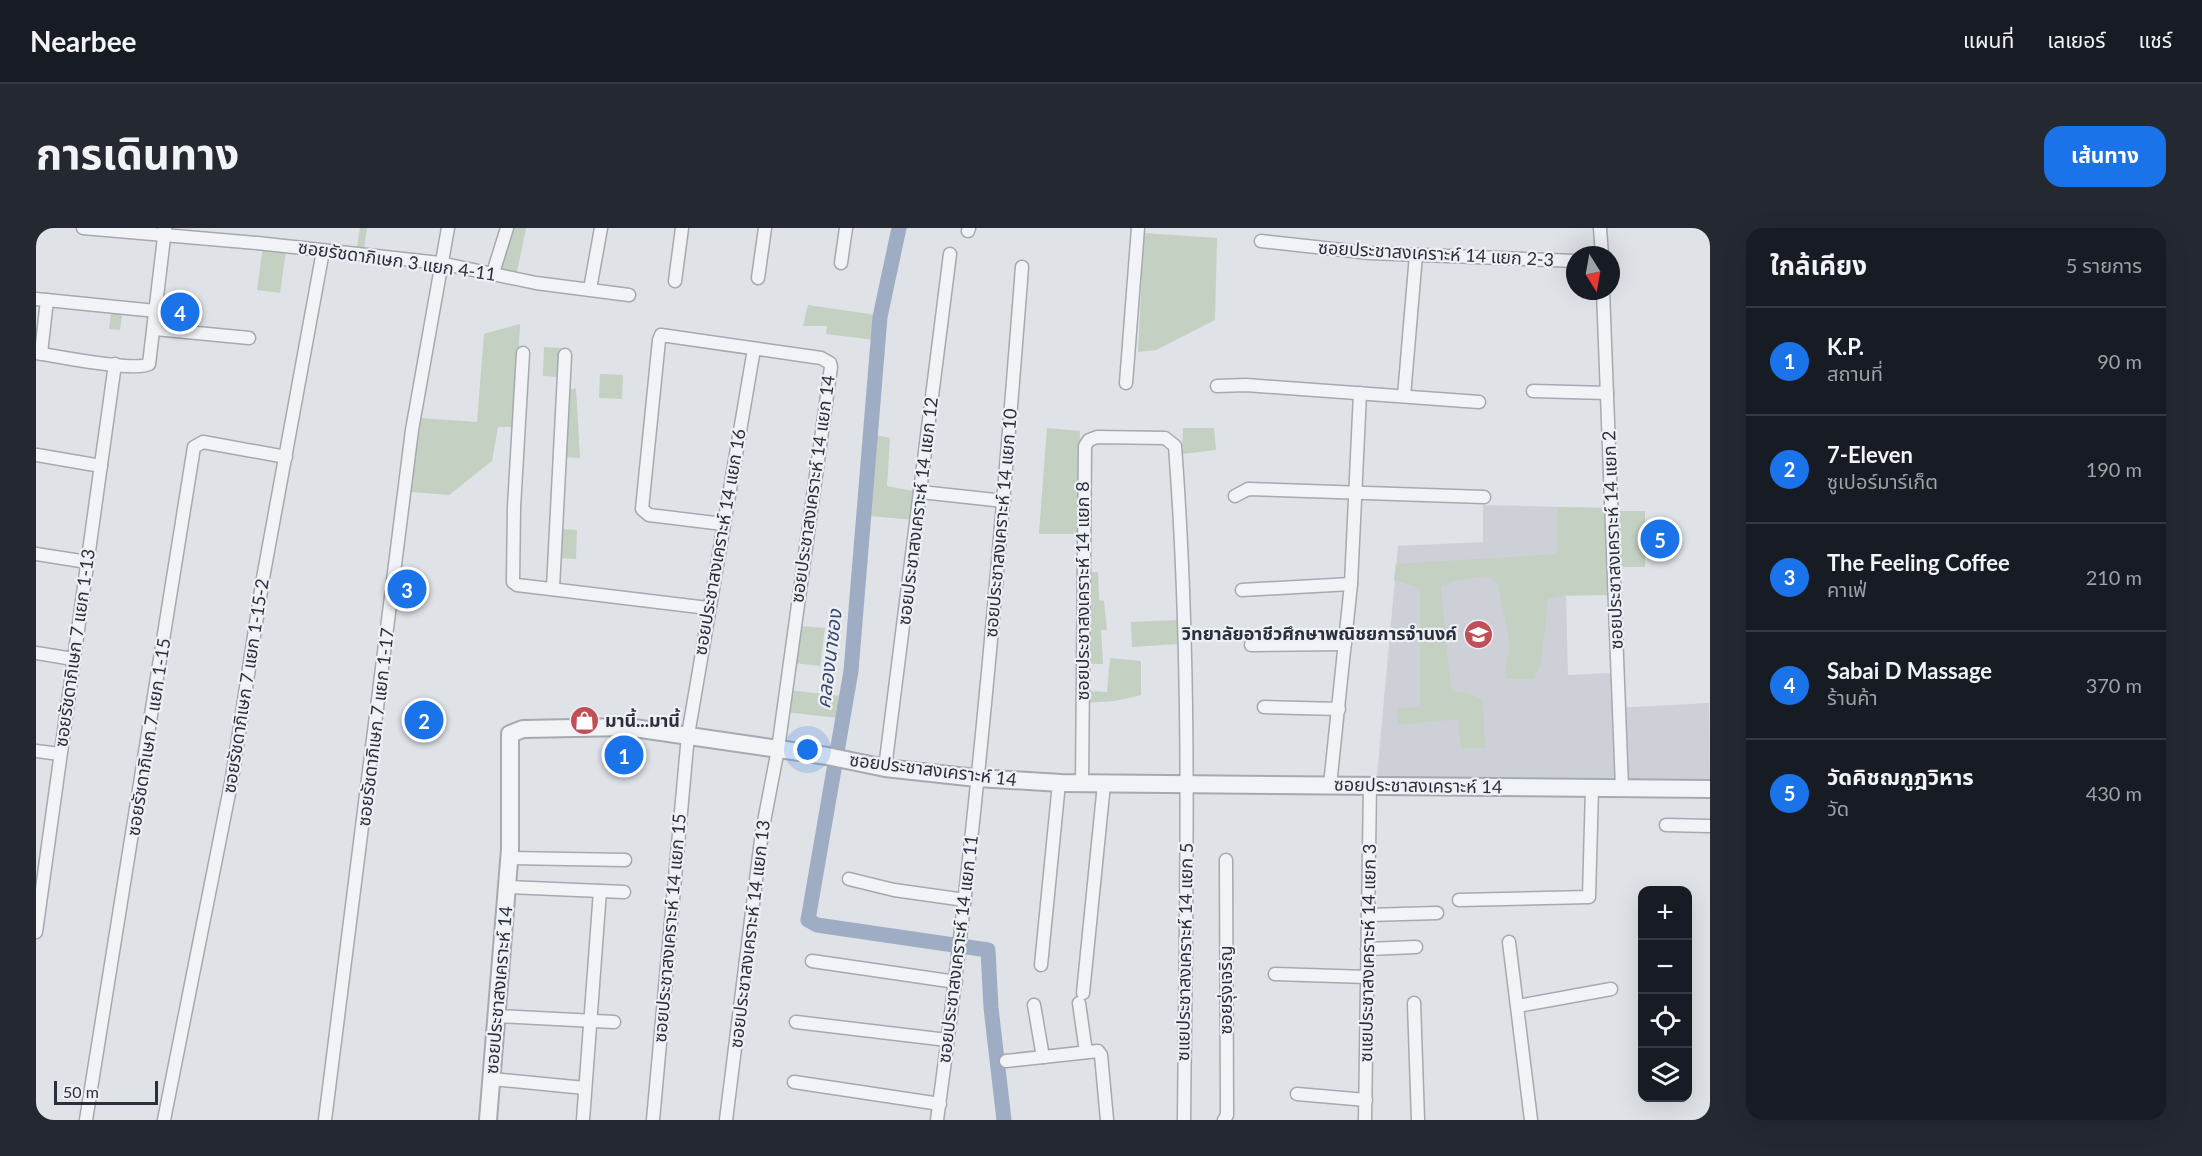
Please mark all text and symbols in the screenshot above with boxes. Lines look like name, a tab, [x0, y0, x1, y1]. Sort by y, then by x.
text: Nearbee	[30, 24, 137, 58]
text: แผนที่	[1963, 27, 2014, 52]
text: เลเยอร์	[2047, 27, 2106, 52]
text: แชร์	[2139, 27, 2172, 52]
button: เส้นทาง	[2044, 126, 2166, 187]
text: การเดินทาง	[36, 128, 239, 178]
street label: ซอยรัชดาภิเษก 3 แยก 4-11	[297, 235, 498, 285]
street label: ซอยประชาสงเคราะห์ 14 แยก 2-3	[1317, 236, 1555, 270]
north arrow	[1566, 246, 1620, 300]
text: ใกล้เคียง	[1770, 249, 1867, 281]
text: 5 รายการ	[2066, 253, 2142, 277]
pin: 4	[160, 290, 200, 334]
text: K.P.	[1827, 333, 1864, 360]
text: 1	[1784, 349, 1795, 373]
text: 90 m	[2097, 349, 2142, 373]
text: สถานที่	[1827, 361, 1883, 385]
street label: ซอยประชาสงเคราะห์ 14 แยก 14	[785, 374, 839, 604]
street label: ซอยประชาสงเคราะห์ 14 แยก 12	[892, 396, 942, 626]
street label: ซอยประชาสงเคราะห์ 14 แยก 10	[979, 408, 1021, 638]
street label: ซอยประชาสงเคราะห์ 14 แยก 16	[688, 427, 750, 657]
street label: ซอยประชาสงเคราะห์ 14 แยก 2	[1597, 430, 1627, 650]
text: 7-Eleven	[1827, 441, 1913, 468]
text: 2	[1784, 457, 1795, 481]
text: 190 m	[2086, 457, 2142, 481]
text: ซูเปอร์มาร์เก็ต	[1827, 469, 1938, 493]
street label: ซอยประชาสงเคราะห์ 14 แยก 8	[1071, 481, 1093, 701]
pin: 5	[1640, 516, 1680, 562]
street label: ซอยรัชดาภิเษก 7 แยก 1-13	[49, 547, 99, 748]
text: The Feeling Coffee	[1827, 549, 2010, 576]
text: 3	[1784, 565, 1795, 589]
text: 210 m	[2086, 565, 2142, 589]
pin: 3	[388, 566, 427, 612]
street label: ซอยรัชดาภิเษก 7 แยก 1-15-2	[217, 577, 273, 795]
text: คาเฟ่	[1827, 577, 1867, 601]
water label: คลองนาซอง	[810, 607, 846, 710]
school or university icon: วิทยาลัยอาชีวศึกษาพณิชยการจำนงค์	[1462, 618, 1494, 650]
place label: วิทยาลัยอาชีวศึกษาพณิชยการจำนงค์	[1181, 622, 1457, 644]
street label: ซอยรัชดาภิเษก 7 แยก 1-17	[352, 626, 398, 827]
street label: ซอยรัชดาภิเษก 7 แยก 1-15	[122, 636, 175, 837]
text: Sabai D Massage	[1827, 657, 1992, 684]
text: 4	[1784, 673, 1795, 697]
text: 370 m	[2086, 673, 2142, 697]
text: ร้านค้า	[1827, 685, 1878, 709]
pin: 2	[404, 698, 444, 742]
shop icon: มานี้...มานี้	[568, 705, 600, 737]
place label: มานี้...มานี้	[605, 708, 681, 731]
pin: 1	[604, 732, 644, 778]
your location	[793, 735, 822, 764]
street label: ซอยประชาสงเคราะห์ 14	[848, 748, 1018, 790]
text: วัดคิชฌกูฎวิหาร	[1827, 763, 1974, 790]
street label: ซอยประชาสงเคราะห์ 14	[1334, 773, 1502, 797]
text: 5	[1784, 781, 1795, 805]
text: 430 m	[2086, 781, 2142, 805]
text: วัด	[1827, 796, 1849, 820]
street label: ซอยประชาสงเคราะห์ 14 แยก 15	[648, 813, 690, 1043]
street label: ซอยประชาสงเคราะห์ 14 แยก 13	[724, 819, 774, 1049]
street label: ซอยประชาสงเคราะห์ 14 แยก 11	[932, 834, 982, 1064]
street label: ซแยประชาสงเคราะห์ 14 แยก 5	[1171, 843, 1197, 1061]
street label: ซแยประชาสงเคราะห์ 14 แยก 3	[1354, 844, 1380, 1062]
map controls	[1638, 886, 1692, 1102]
button: +	[1638, 886, 1692, 940]
street label: ซอยประชาสงเคราะห์ 14	[480, 905, 516, 1075]
button: −	[1638, 940, 1692, 994]
street label: ซอยรุ่งเจริญ	[1214, 946, 1237, 1035]
button: locate	[1638, 994, 1692, 1048]
button: layers	[1638, 1048, 1692, 1102]
scale bar	[54, 1078, 158, 1106]
text: 50 m	[63, 1082, 99, 1101]

